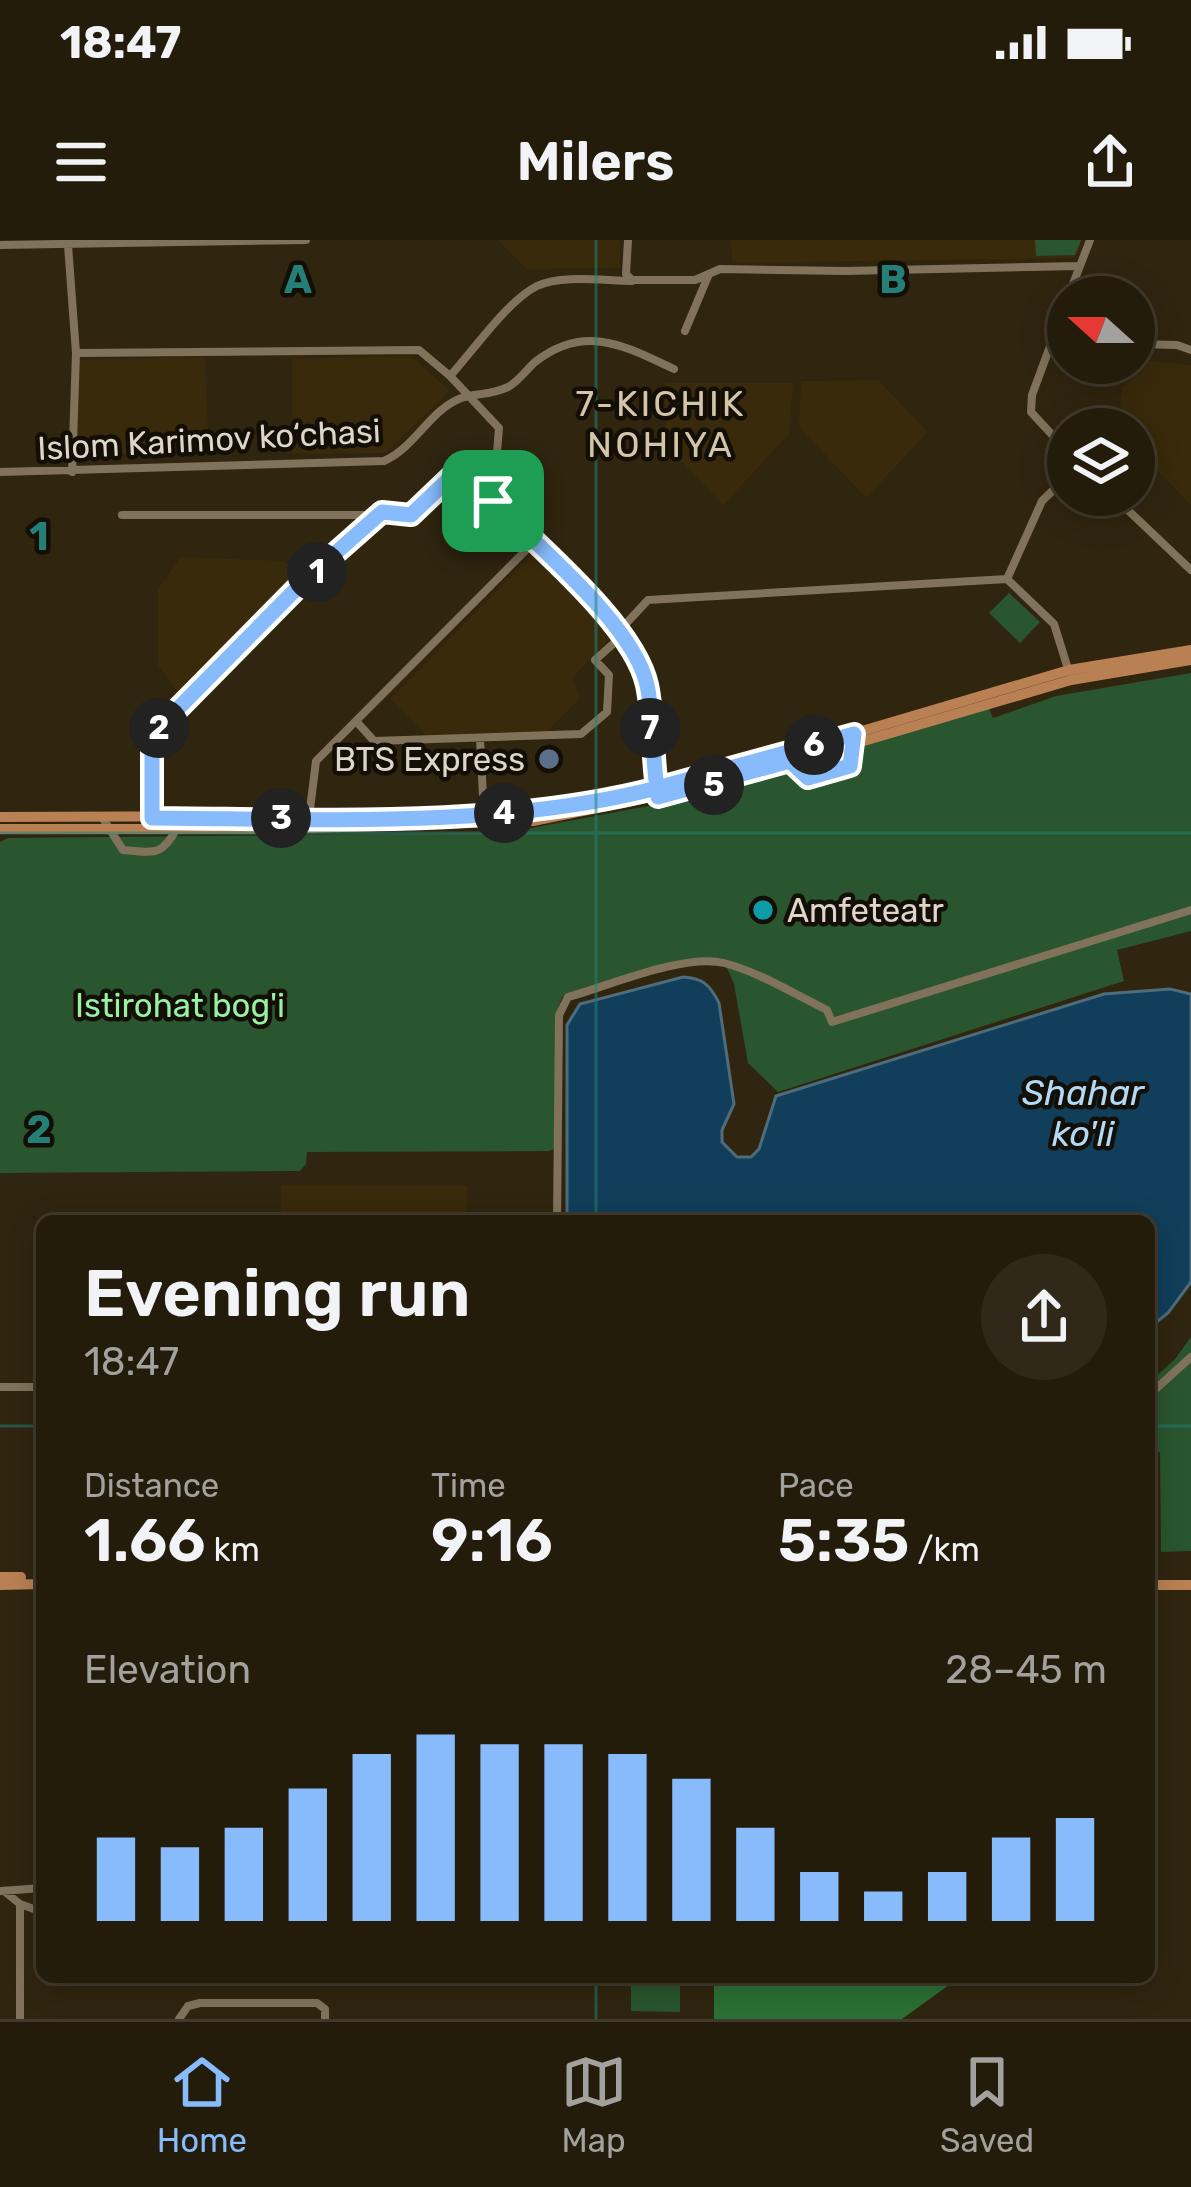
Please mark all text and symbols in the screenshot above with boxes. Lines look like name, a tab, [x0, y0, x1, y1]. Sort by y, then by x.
text: 18:47	[60, 16, 181, 69]
icon: menu	[48, 129, 114, 195]
icon: share	[1077, 129, 1143, 195]
text: Milers	[516, 130, 675, 194]
text: A	[284, 257, 312, 303]
text: B	[879, 257, 907, 303]
north arrow	[1047, 276, 1155, 384]
map controls	[1047, 276, 1155, 516]
district label: 7-KICHIK NOHIYA	[576, 382, 746, 466]
button: layers	[1047, 408, 1155, 516]
street label: Islom Karimov ko‘chasi	[36, 411, 382, 468]
pin	[442, 450, 544, 552]
icon: arrive	[460, 468, 526, 534]
text: 1	[29, 514, 49, 560]
pin: 1	[287, 542, 347, 602]
text: 1	[309, 552, 325, 591]
pin: 2	[129, 698, 189, 758]
pin: 7	[620, 698, 680, 758]
text: 2	[148, 708, 170, 747]
text: 7	[641, 708, 659, 747]
pin: 6	[784, 715, 844, 775]
text: 6	[803, 725, 825, 764]
place label: BTS Express	[334, 740, 525, 779]
marker: BTS Express	[536, 746, 562, 772]
pin: 5	[684, 755, 744, 815]
text: 5	[703, 765, 725, 804]
pin: 4	[474, 783, 534, 843]
pin: 3	[251, 788, 311, 848]
text: 4	[493, 793, 515, 832]
text: 3	[270, 798, 292, 837]
place label: Amfeteatr	[787, 891, 944, 930]
marker: Amfeteatr	[750, 897, 776, 923]
park label: Istirohat bog'i	[75, 986, 285, 1025]
water label: Shahar ko'li	[1022, 1071, 1145, 1155]
text: 2	[26, 1107, 52, 1153]
text: Evening run	[84, 1254, 470, 1333]
button: share	[981, 1254, 1107, 1380]
text: 18:47	[84, 1339, 179, 1385]
text: Distance	[84, 1466, 219, 1505]
text: Time	[431, 1466, 506, 1505]
text: Pace	[778, 1466, 854, 1505]
text: 1.66	[84, 1505, 205, 1576]
text: 9:16	[431, 1505, 553, 1576]
text: 5:35	[778, 1505, 909, 1576]
text: km	[205, 1530, 260, 1569]
text: /km	[909, 1530, 980, 1569]
text: Elevation	[84, 1647, 251, 1693]
text: 28–45 m	[945, 1647, 1107, 1693]
tab: Home	[157, 2049, 247, 2160]
tab: Map	[561, 2049, 627, 2160]
tab: Saved	[940, 2049, 1034, 2160]

